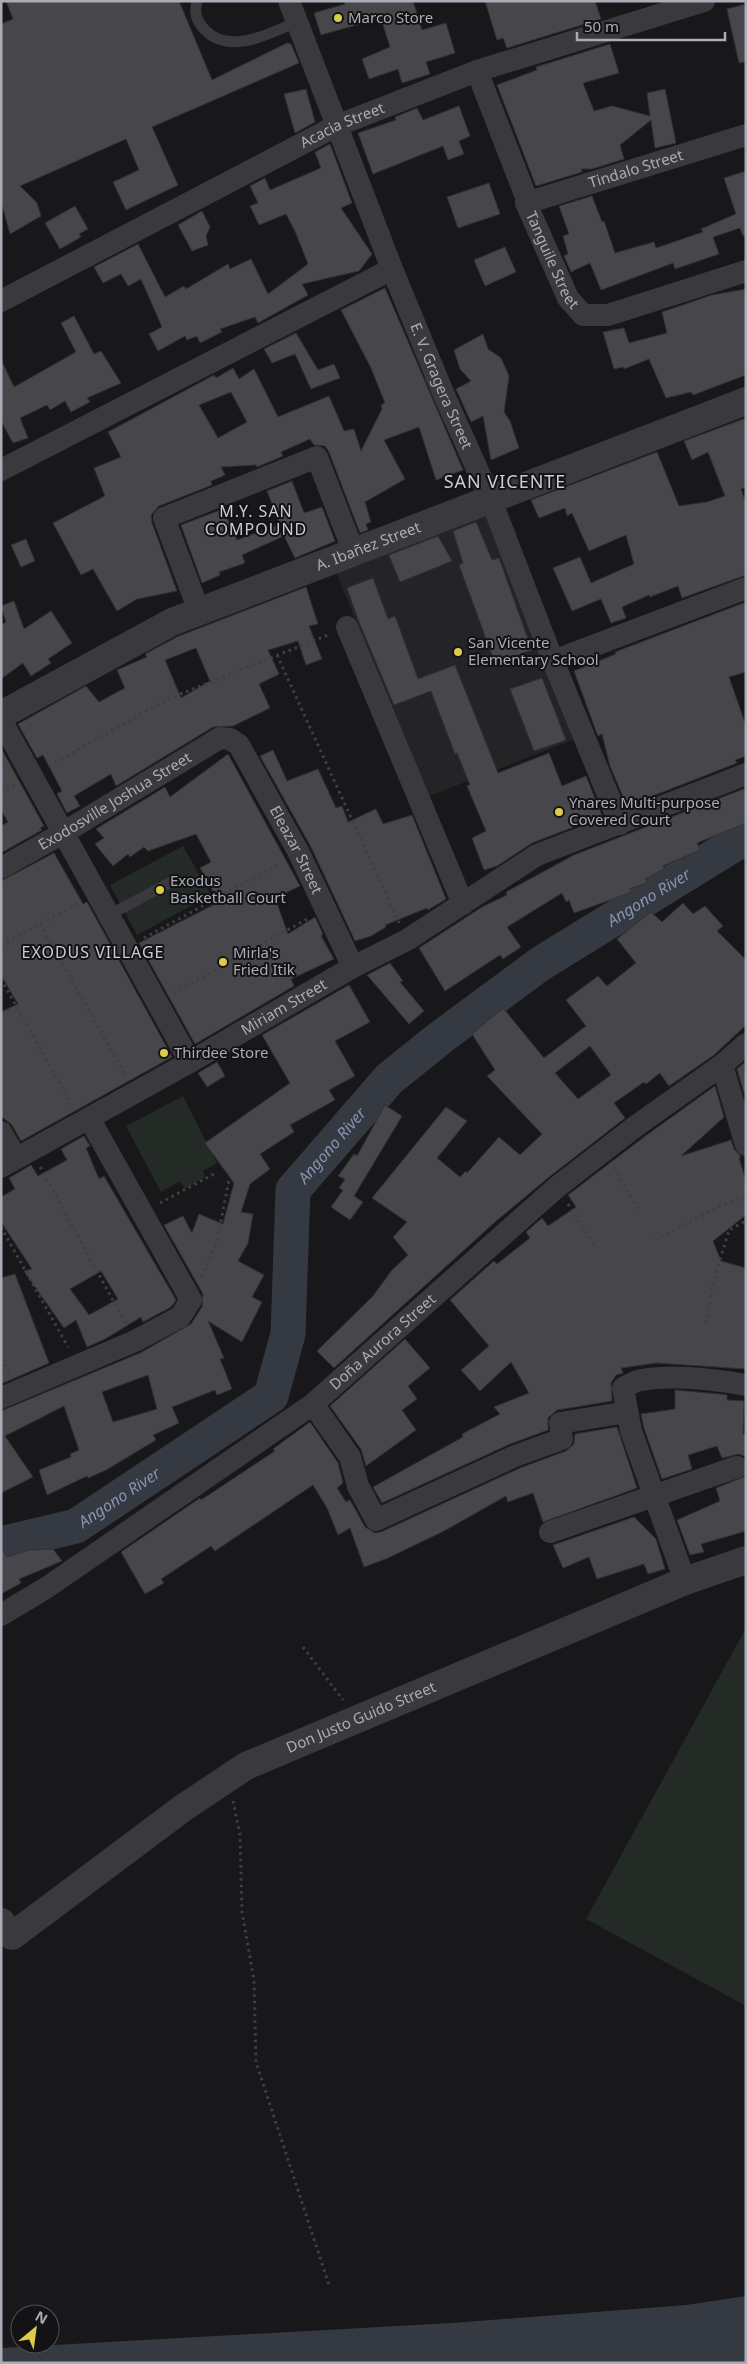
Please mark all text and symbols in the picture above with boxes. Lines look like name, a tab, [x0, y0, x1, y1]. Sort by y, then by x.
place label: Marco Store	[348, 7, 433, 27]
scale bar	[577, 10, 724, 42]
marker: Marco Store	[332, 12, 344, 24]
text: 50 m	[584, 16, 619, 36]
street label: Acacia Street	[296, 97, 388, 152]
street label: Tindalo Street	[586, 144, 686, 192]
street label: Tanguile Street	[522, 208, 584, 313]
street label: E. V. Gragera Street	[406, 319, 478, 452]
district label: SAN VICENTE	[444, 469, 566, 493]
district label: M.Y. SAN COMPOUND	[205, 500, 307, 540]
street label: A. Ibañez Street	[313, 516, 424, 575]
place label: San Vicente Elementary School	[468, 632, 599, 669]
marker: San Vicente Elementary School	[452, 646, 464, 658]
street label: Exodosville Joshua Street	[34, 746, 195, 854]
place label: Ynares Multi-purpose Covered Court	[569, 792, 720, 829]
street label: Eleazar Street	[266, 802, 328, 897]
marker: Ynares Multi-purpose Covered Court	[553, 806, 565, 818]
water label: Angono River	[602, 863, 695, 932]
place label: Exodus Basketball Court	[170, 870, 287, 907]
marker: Exodus Basketball Court	[154, 884, 166, 896]
district label: EXODUS VILLAGE	[21, 941, 165, 963]
place label: Mirla's Fried Itik	[233, 942, 295, 979]
marker: Mirla's Fried Itik	[217, 956, 229, 968]
street label: Miriam Street	[237, 973, 330, 1039]
place label: Thirdee Store	[174, 1042, 269, 1062]
marker: Thirdee Store	[158, 1047, 170, 1059]
water label: Angono River	[292, 1102, 371, 1189]
street label: Doña Aurora Street	[325, 1288, 440, 1394]
water label: Angono River	[73, 1462, 165, 1533]
street label: Don Justo Guido Street	[283, 1676, 439, 1757]
north arrow	[10, 2304, 60, 2354]
text: N	[32, 2306, 51, 2328]

